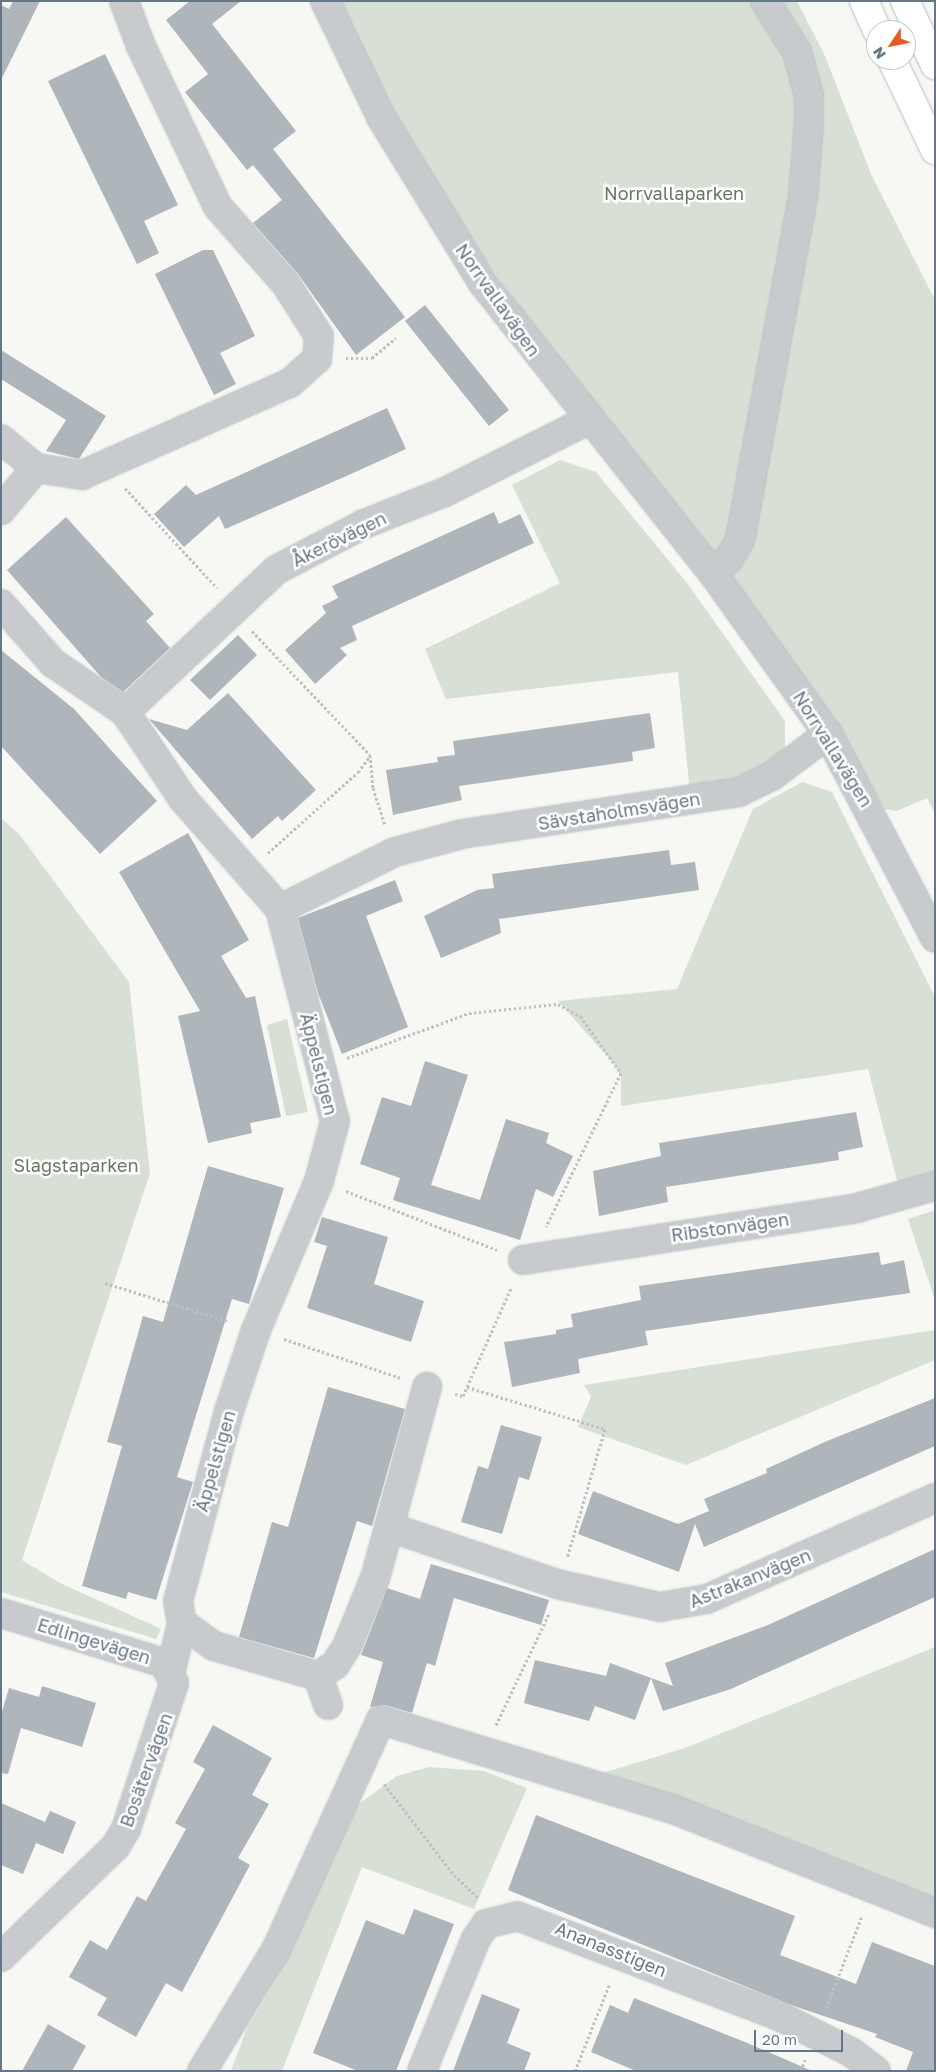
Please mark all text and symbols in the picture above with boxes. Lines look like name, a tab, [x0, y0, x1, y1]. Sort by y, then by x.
north arrow	[866, 20, 916, 70]
text: N	[869, 44, 889, 62]
park label: Norrvallaparken	[604, 182, 744, 204]
street label: Norrvallavägen	[451, 240, 545, 360]
street label: Åkerövägen	[288, 507, 390, 571]
street label: Norrvallavägen	[789, 687, 877, 811]
street label: Sävstaholmsvägen	[536, 788, 702, 834]
street label: Äppelstigen	[296, 1011, 342, 1117]
park label: Slagstaparken	[13, 1154, 139, 1176]
street label: Ribstonvägen	[670, 1208, 790, 1246]
street label: Äppelstigen	[190, 1408, 240, 1514]
street label: Astrakanvägen	[686, 1544, 814, 1612]
street label: Edlingevägen	[35, 1614, 153, 1668]
street label: Bosätervägen	[115, 1710, 177, 1830]
street label: Ananasstigen	[552, 1917, 670, 1981]
scale bar	[756, 2020, 845, 2052]
text: 20 m	[762, 2030, 797, 2048]

